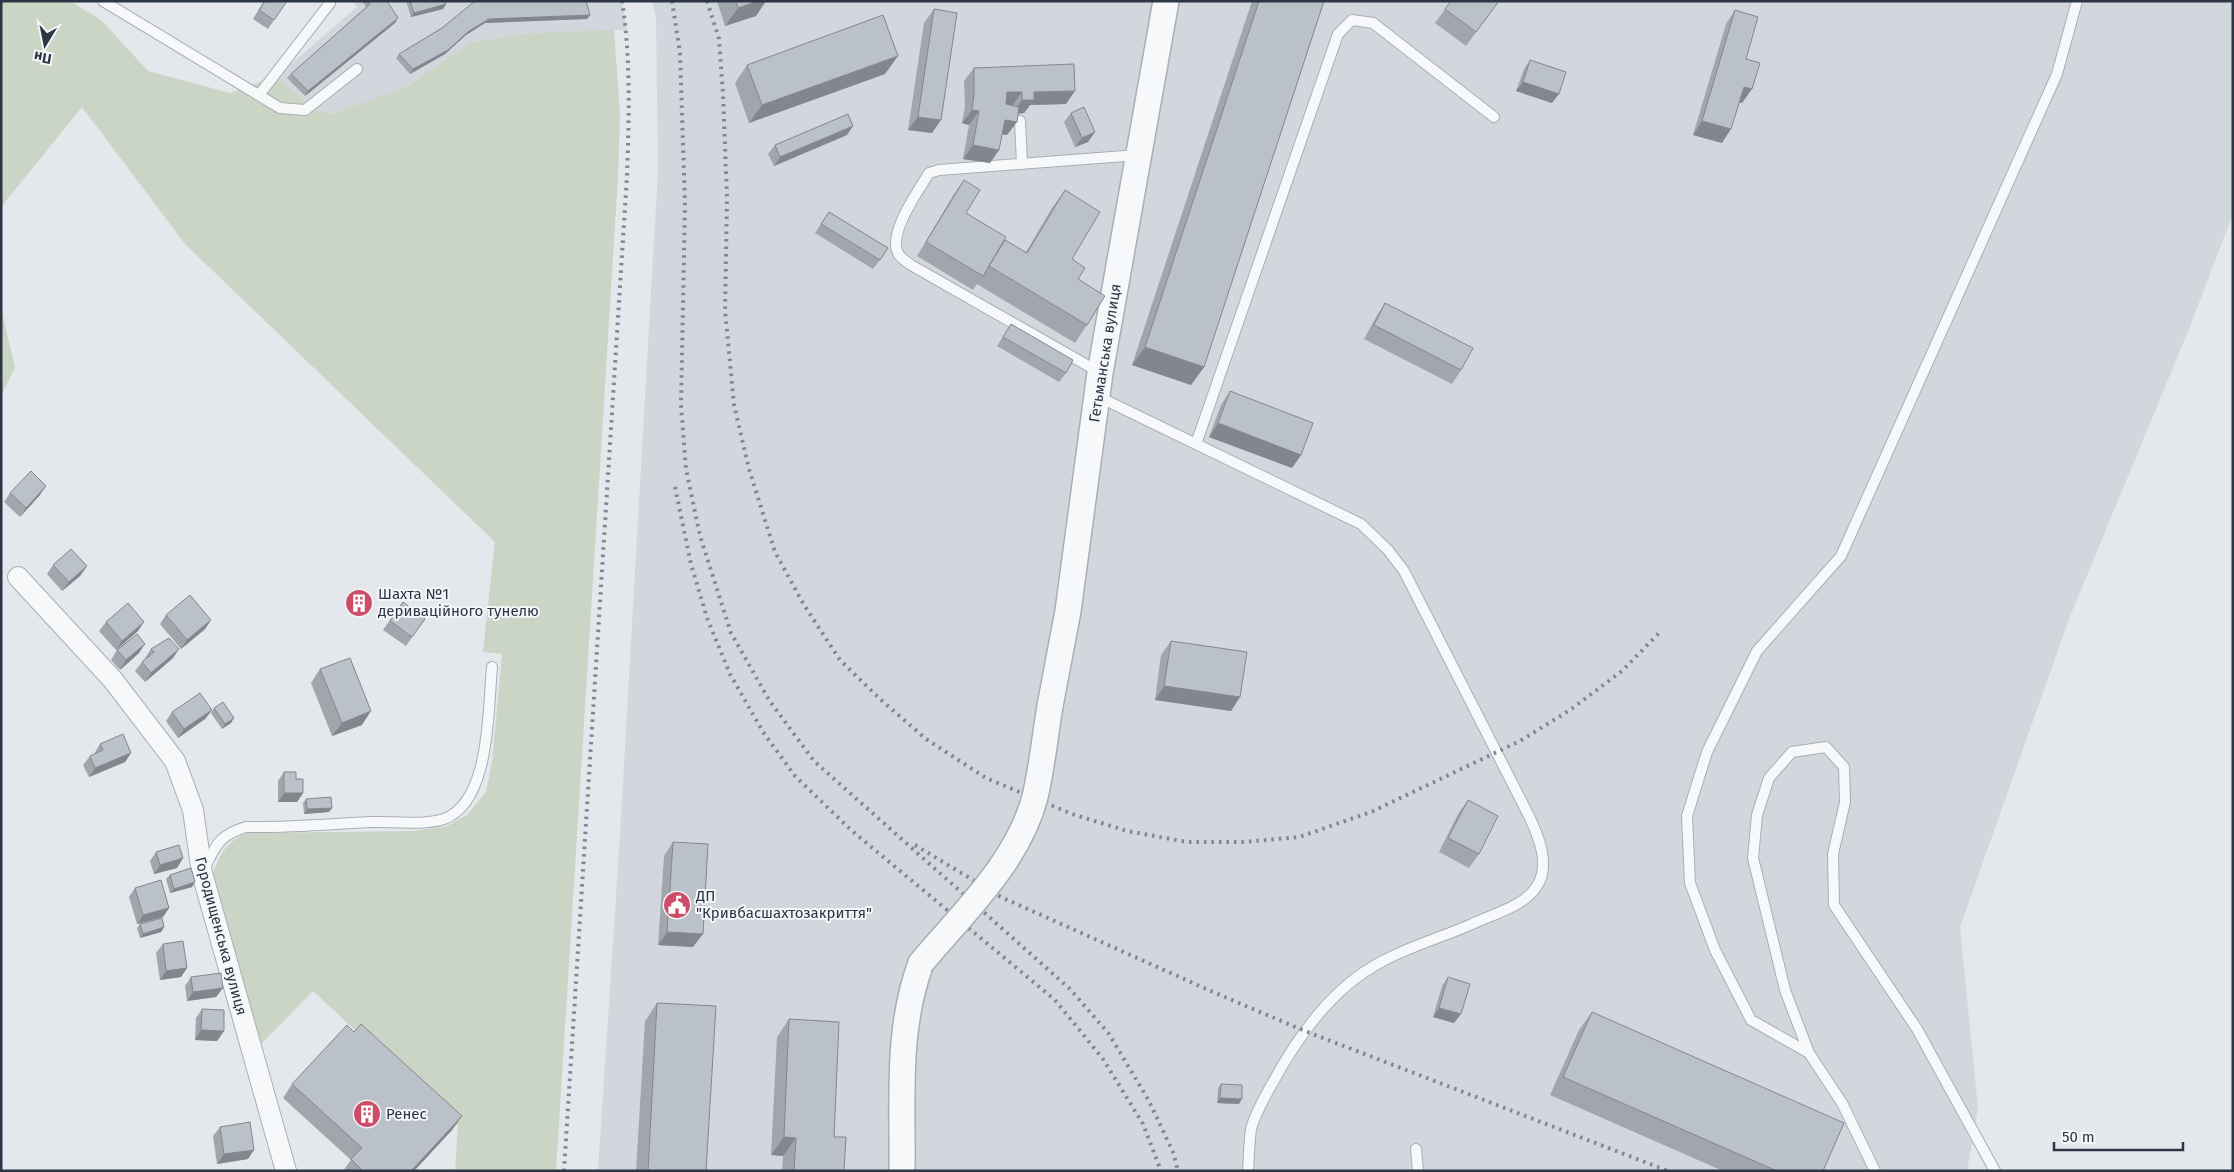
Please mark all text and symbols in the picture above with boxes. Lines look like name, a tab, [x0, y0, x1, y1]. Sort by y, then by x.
north arrow	[20, 20, 70, 70]
text: Пн	[33, 47, 53, 67]
street label: Гетьманська вулиця	[1085, 282, 1125, 424]
place label: Шахта №1 дериваційного тунелю	[378, 585, 539, 620]
building icon: Шахта №1 дериваційного тунелю	[344, 588, 374, 618]
street label: Городищенська вулиця	[191, 855, 251, 1017]
place label: ДП "Кривбасшахтозакриття"	[695, 887, 872, 922]
public building icon: ДП "Кривбасшахтозакриття"	[662, 890, 692, 920]
building icon: Ренес	[352, 1099, 382, 1129]
place label: Ренес	[386, 1105, 427, 1123]
scale bar	[2054, 1120, 2183, 1152]
text: 50 m	[2062, 1128, 2095, 1146]

